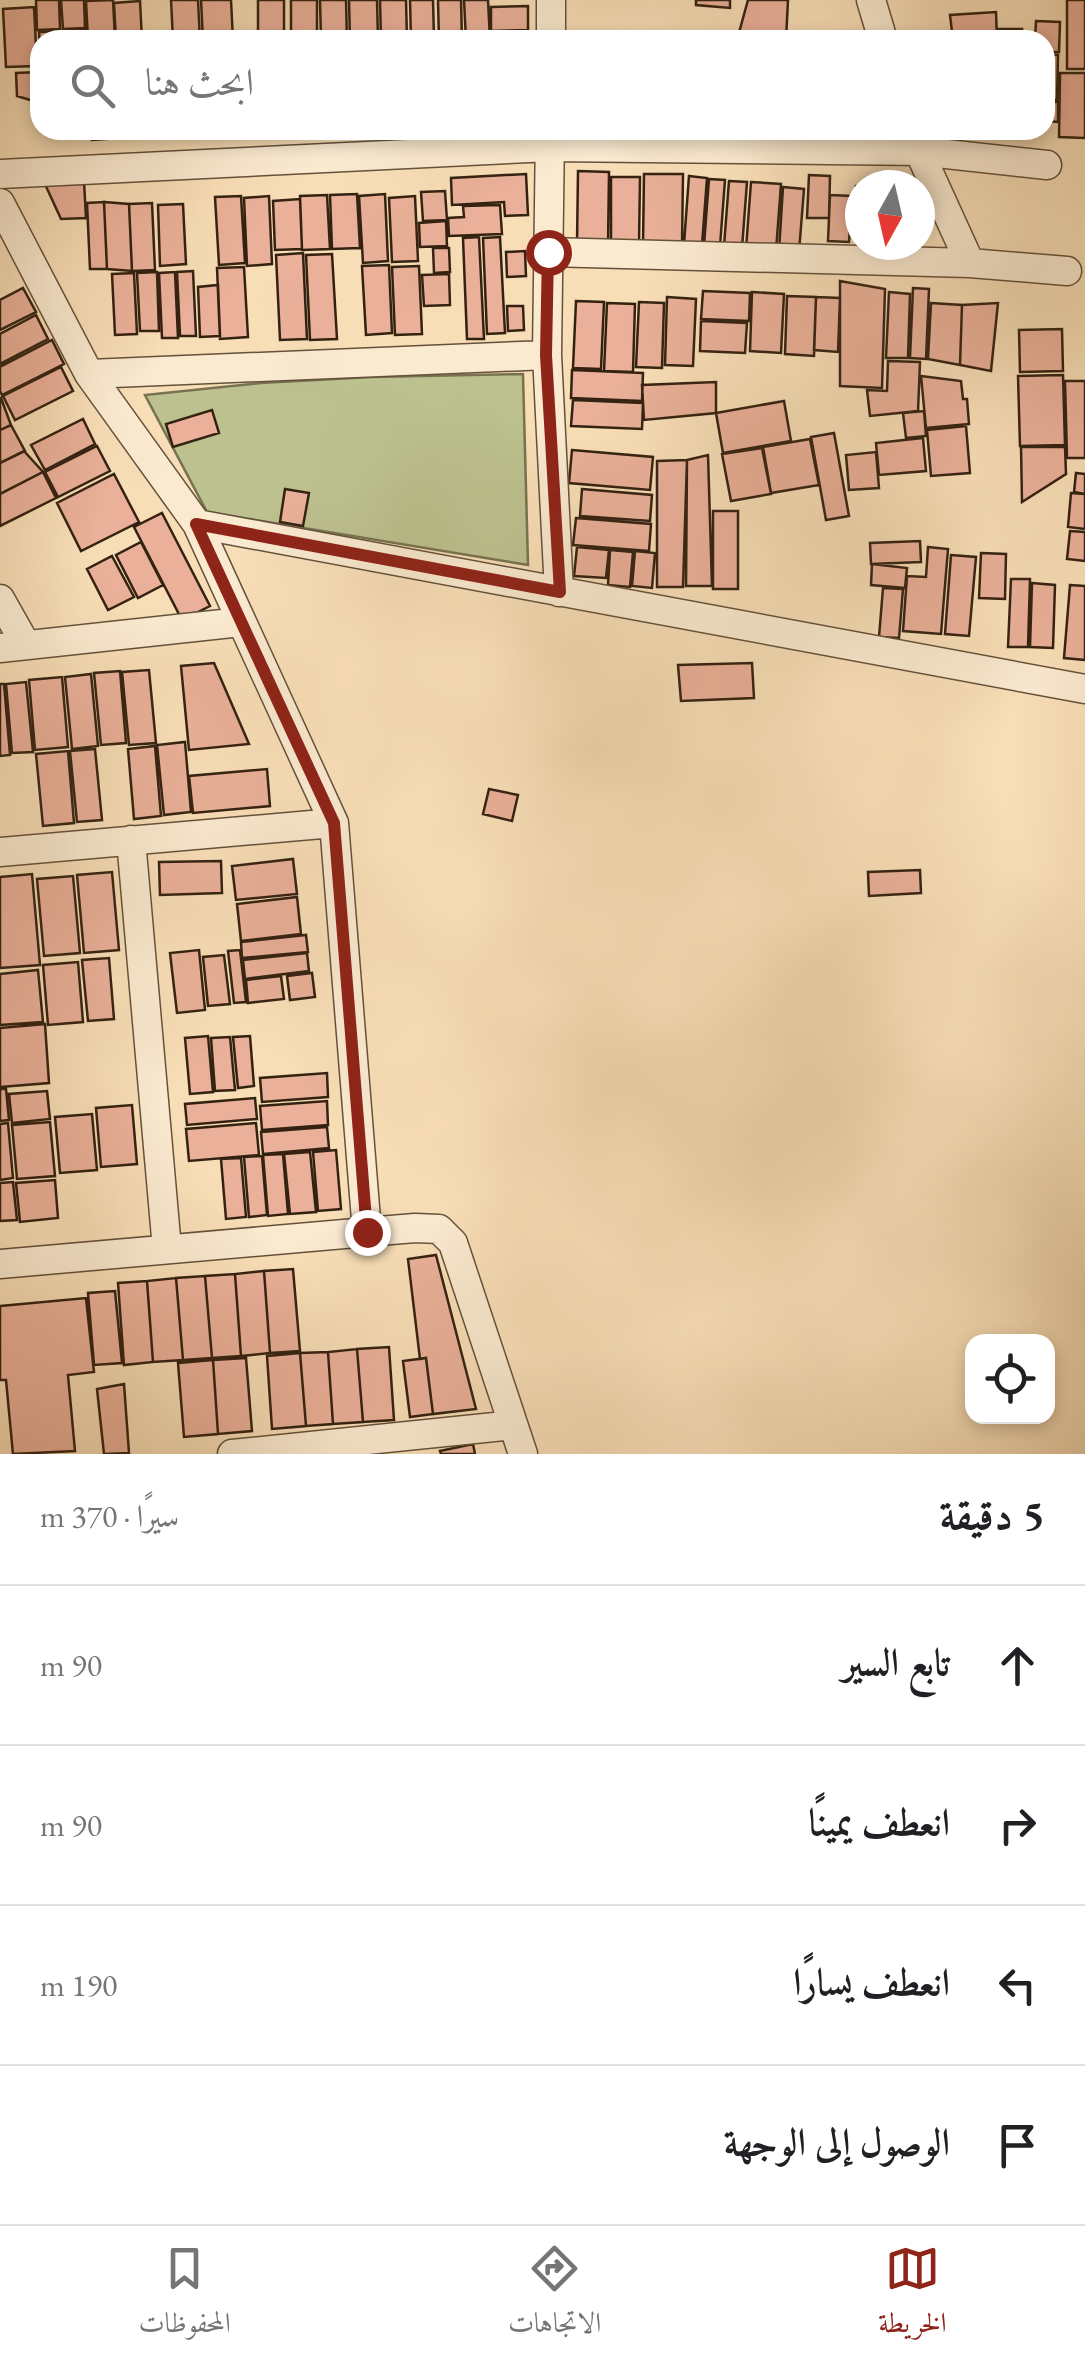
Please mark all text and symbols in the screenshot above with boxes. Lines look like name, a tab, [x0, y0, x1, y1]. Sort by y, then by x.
search box	[30, 30, 1055, 140]
text: ابحث هنا	[145, 57, 254, 106]
icon: search	[65, 58, 120, 113]
north arrow	[845, 170, 935, 260]
route start	[526, 230, 572, 276]
route end	[345, 1210, 391, 1256]
map controls	[965, 1334, 1055, 1424]
button: locate	[965, 1334, 1055, 1424]
text: 5 دقيقة	[939, 1487, 1045, 1542]
text: سيرًا · 370 m	[40, 1495, 179, 1537]
text: تابع السير	[842, 1637, 950, 1686]
icon: ahead	[990, 1638, 1045, 1693]
text: 90 m	[40, 1644, 102, 1686]
text: انعطف يمينًا	[809, 1797, 950, 1846]
icon: right	[990, 1798, 1045, 1853]
text: 90 m	[40, 1804, 102, 1846]
text: انعطف يسارًا	[793, 1957, 950, 2006]
icon: left	[990, 1958, 1045, 2013]
text: 190 m	[40, 1964, 117, 2006]
text: الوصول إلى الوجهة	[724, 2117, 950, 2166]
icon: arrive	[990, 2118, 1045, 2173]
tab: المحفوظات	[139, 2241, 231, 2350]
tab: الاتجاهات	[508, 2241, 601, 2350]
tab: الخريطة	[878, 2241, 946, 2350]

